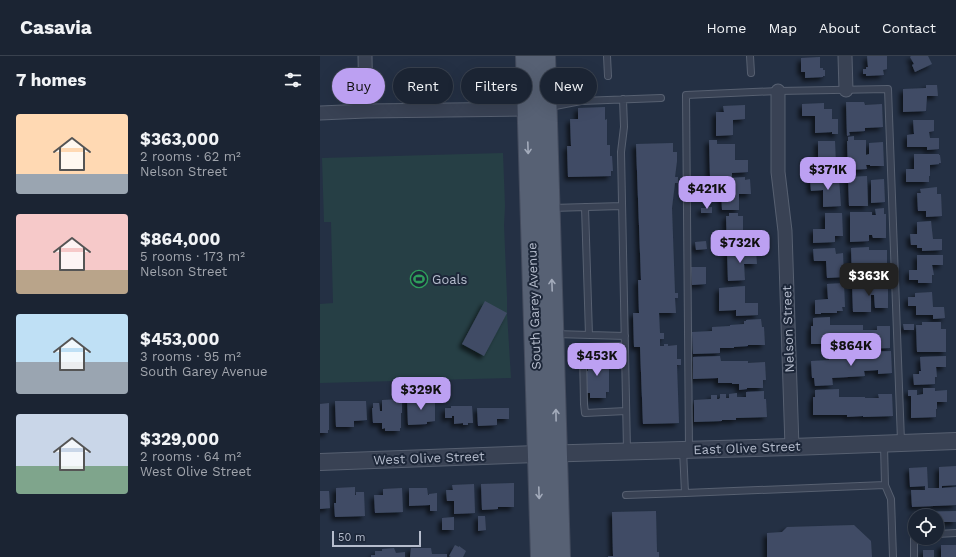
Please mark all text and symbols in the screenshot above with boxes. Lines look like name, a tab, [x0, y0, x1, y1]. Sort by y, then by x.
text: Casavia	[20, 16, 92, 39]
text: Home	[706, 20, 746, 36]
text: Map	[768, 20, 797, 36]
text: About	[819, 20, 860, 36]
text: Contact	[882, 20, 936, 36]
chip: Buy	[332, 68, 385, 104]
chip: Rent	[393, 68, 453, 104]
chip: Filters	[461, 68, 532, 104]
chip: New	[540, 68, 597, 104]
icon: filters	[282, 69, 304, 91]
text: 7 homes	[16, 70, 86, 90]
text: $363,000	[140, 129, 219, 149]
icon: home	[48, 130, 96, 178]
one-way arrow	[525, 141, 532, 154]
text: 2 rooms · 62 m²	[140, 149, 241, 164]
pin: $371K	[800, 157, 856, 191]
text: $371K	[809, 162, 847, 177]
text: Nelson Street	[140, 164, 227, 179]
pin: $421K	[679, 176, 735, 210]
text: $421K	[688, 181, 726, 196]
text: $864,000	[140, 229, 221, 249]
icon: home	[48, 230, 96, 278]
pin: $732K	[712, 230, 768, 264]
text: $732K	[720, 235, 760, 250]
street label: South Garey Avenue	[524, 242, 544, 370]
text: 5 rooms · 173 m²	[140, 249, 245, 264]
pin: $363K	[841, 263, 897, 297]
text: Nelson Street	[140, 264, 227, 279]
text: $363K	[849, 268, 889, 283]
sports icon: Goals	[409, 269, 429, 289]
place label: Goals	[432, 272, 468, 287]
one-way arrow	[548, 279, 556, 292]
street label: Nelson Street	[779, 285, 797, 373]
text: $453,000	[140, 329, 219, 349]
icon: home	[48, 330, 96, 378]
pin: $864K	[823, 333, 879, 367]
text: $864K	[830, 338, 872, 353]
pin: $453K	[569, 343, 625, 377]
text: $453K	[576, 348, 618, 363]
text: 3 rooms · 95 m²	[140, 349, 241, 364]
text: South Garey Avenue	[140, 364, 267, 379]
pin: $329K	[393, 377, 449, 411]
text: $329K	[401, 382, 441, 397]
one-way arrow	[552, 409, 560, 422]
text: $329,000	[140, 429, 219, 449]
icon: home	[48, 430, 96, 478]
street label: East Olive Street	[693, 439, 801, 457]
text: 2 rooms · 64 m²	[140, 449, 241, 464]
street label: West Olive Street	[373, 449, 485, 467]
text: West Olive Street	[140, 464, 251, 479]
one-way arrow	[535, 486, 542, 499]
map controls	[908, 509, 944, 545]
button: locate	[908, 509, 944, 545]
scale bar	[332, 529, 421, 548]
text: 50 m	[338, 531, 365, 544]

